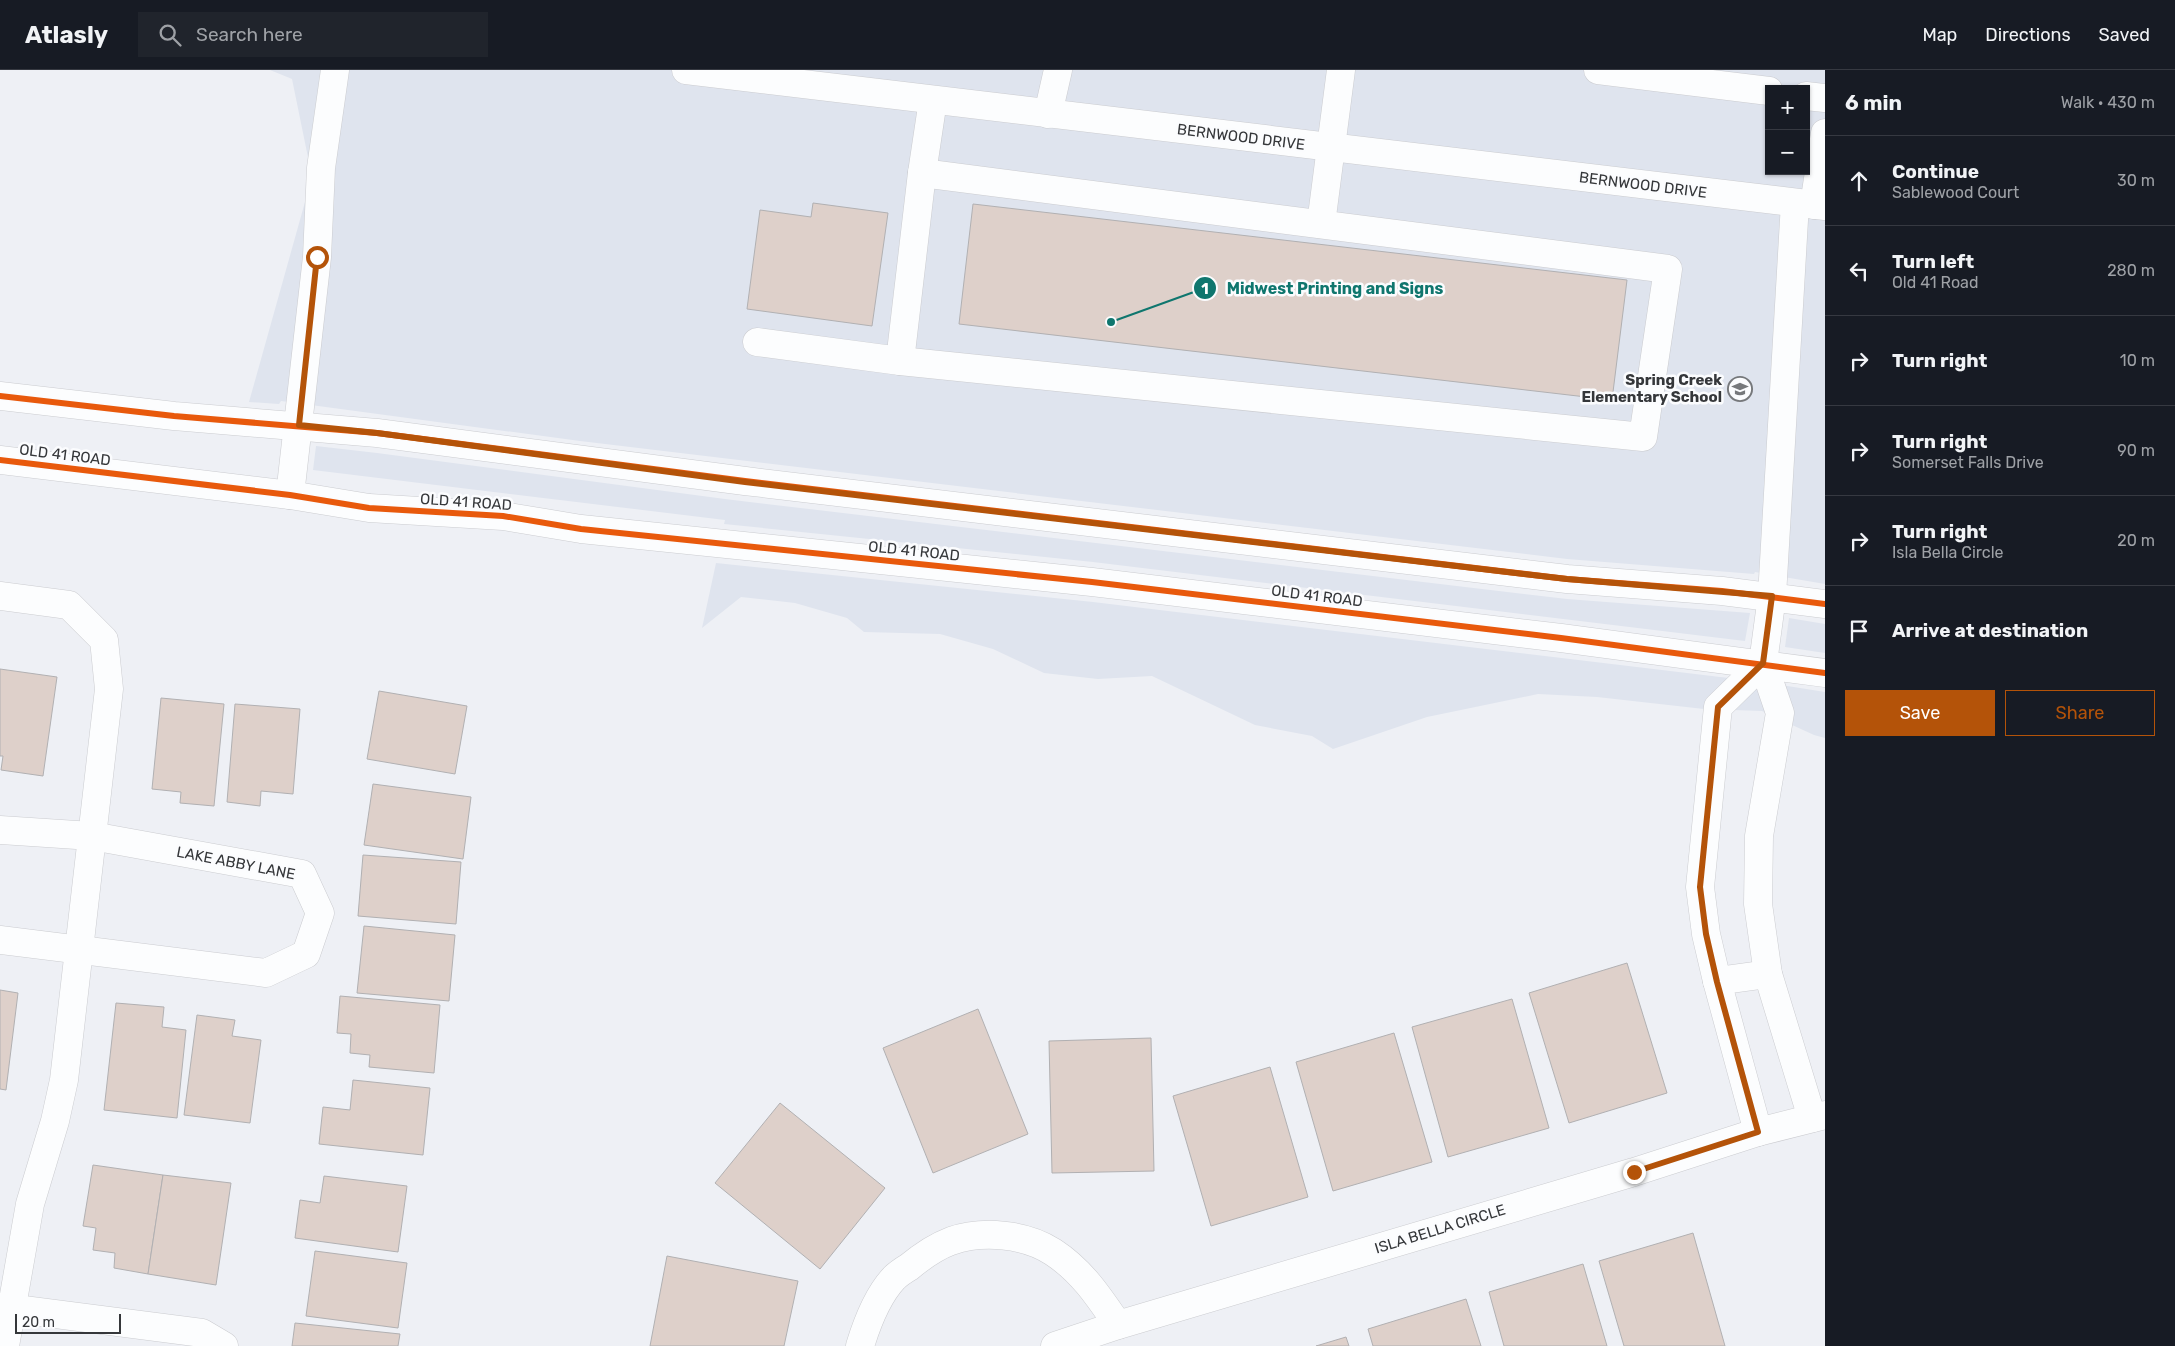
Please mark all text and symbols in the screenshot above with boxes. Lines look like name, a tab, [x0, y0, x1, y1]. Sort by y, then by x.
search box	[138, 12, 488, 57]
text: Atlasly	[25, 21, 108, 49]
icon: search	[156, 21, 184, 49]
text: Search here	[196, 23, 303, 46]
text: Map	[1922, 24, 1957, 46]
text: Directions	[1985, 24, 2071, 46]
text: Saved	[2099, 24, 2150, 46]
map controls	[1765, 85, 1810, 175]
button: +	[1765, 85, 1810, 130]
text: 6 min	[1845, 90, 1902, 115]
text: Walk · 430 m	[2061, 93, 2155, 112]
street label: BERNWOOD DRIVE	[1176, 120, 1306, 154]
button: −	[1765, 130, 1810, 175]
text: Continue	[1892, 160, 1979, 183]
icon: ahead	[1845, 167, 1873, 195]
street label: BERNWOOD DRIVE	[1578, 168, 1708, 202]
text: 30 m	[2117, 171, 2155, 190]
text: Sablewood Court	[1892, 183, 2019, 202]
route start	[306, 246, 329, 269]
text: Turn left	[1892, 250, 1974, 273]
icon: left	[1845, 257, 1873, 285]
text: 280 m	[2107, 261, 2155, 280]
callout: Midwest Printing and Signs	[1192, 273, 1454, 304]
text: Old 41 Road	[1892, 273, 1978, 292]
text: Midwest Printing and Signs	[1227, 279, 1444, 298]
text: 1	[1201, 280, 1209, 298]
icon: right	[1845, 347, 1873, 375]
text: Turn right	[1892, 349, 1987, 372]
text: 10 m	[2120, 351, 2155, 370]
place label: Spring Creek Elementary School	[1581, 371, 1722, 406]
school or university icon: Spring Creek Elementary School	[1727, 376, 1753, 402]
text: Turn right	[1892, 430, 1987, 453]
icon: right	[1845, 437, 1873, 465]
street label: OLD 41 ROAD	[18, 440, 112, 470]
text: 90 m	[2117, 441, 2155, 460]
text: Somerset Falls Drive	[1892, 453, 2044, 472]
street label: OLD 41 ROAD	[420, 490, 512, 514]
text: Turn right	[1892, 520, 1987, 543]
icon: right	[1845, 527, 1873, 555]
text: 20 m	[2117, 531, 2155, 550]
street label: OLD 41 ROAD	[867, 537, 961, 565]
text: Isla Bella Circle	[1892, 543, 2003, 562]
street label: OLD 41 ROAD	[1270, 581, 1364, 611]
icon: arrive	[1845, 617, 1873, 645]
text: Arrive at destination	[1892, 619, 2088, 642]
button: Save	[1845, 690, 1995, 736]
button: Share	[2005, 690, 2155, 736]
street label: LAKE ABBY LANE	[175, 843, 297, 883]
route end	[1623, 1161, 1646, 1184]
street label: ISLA BELLA CIRCLE	[1372, 1201, 1508, 1257]
scale bar	[15, 1311, 121, 1334]
text: 20 m	[22, 1314, 55, 1331]

